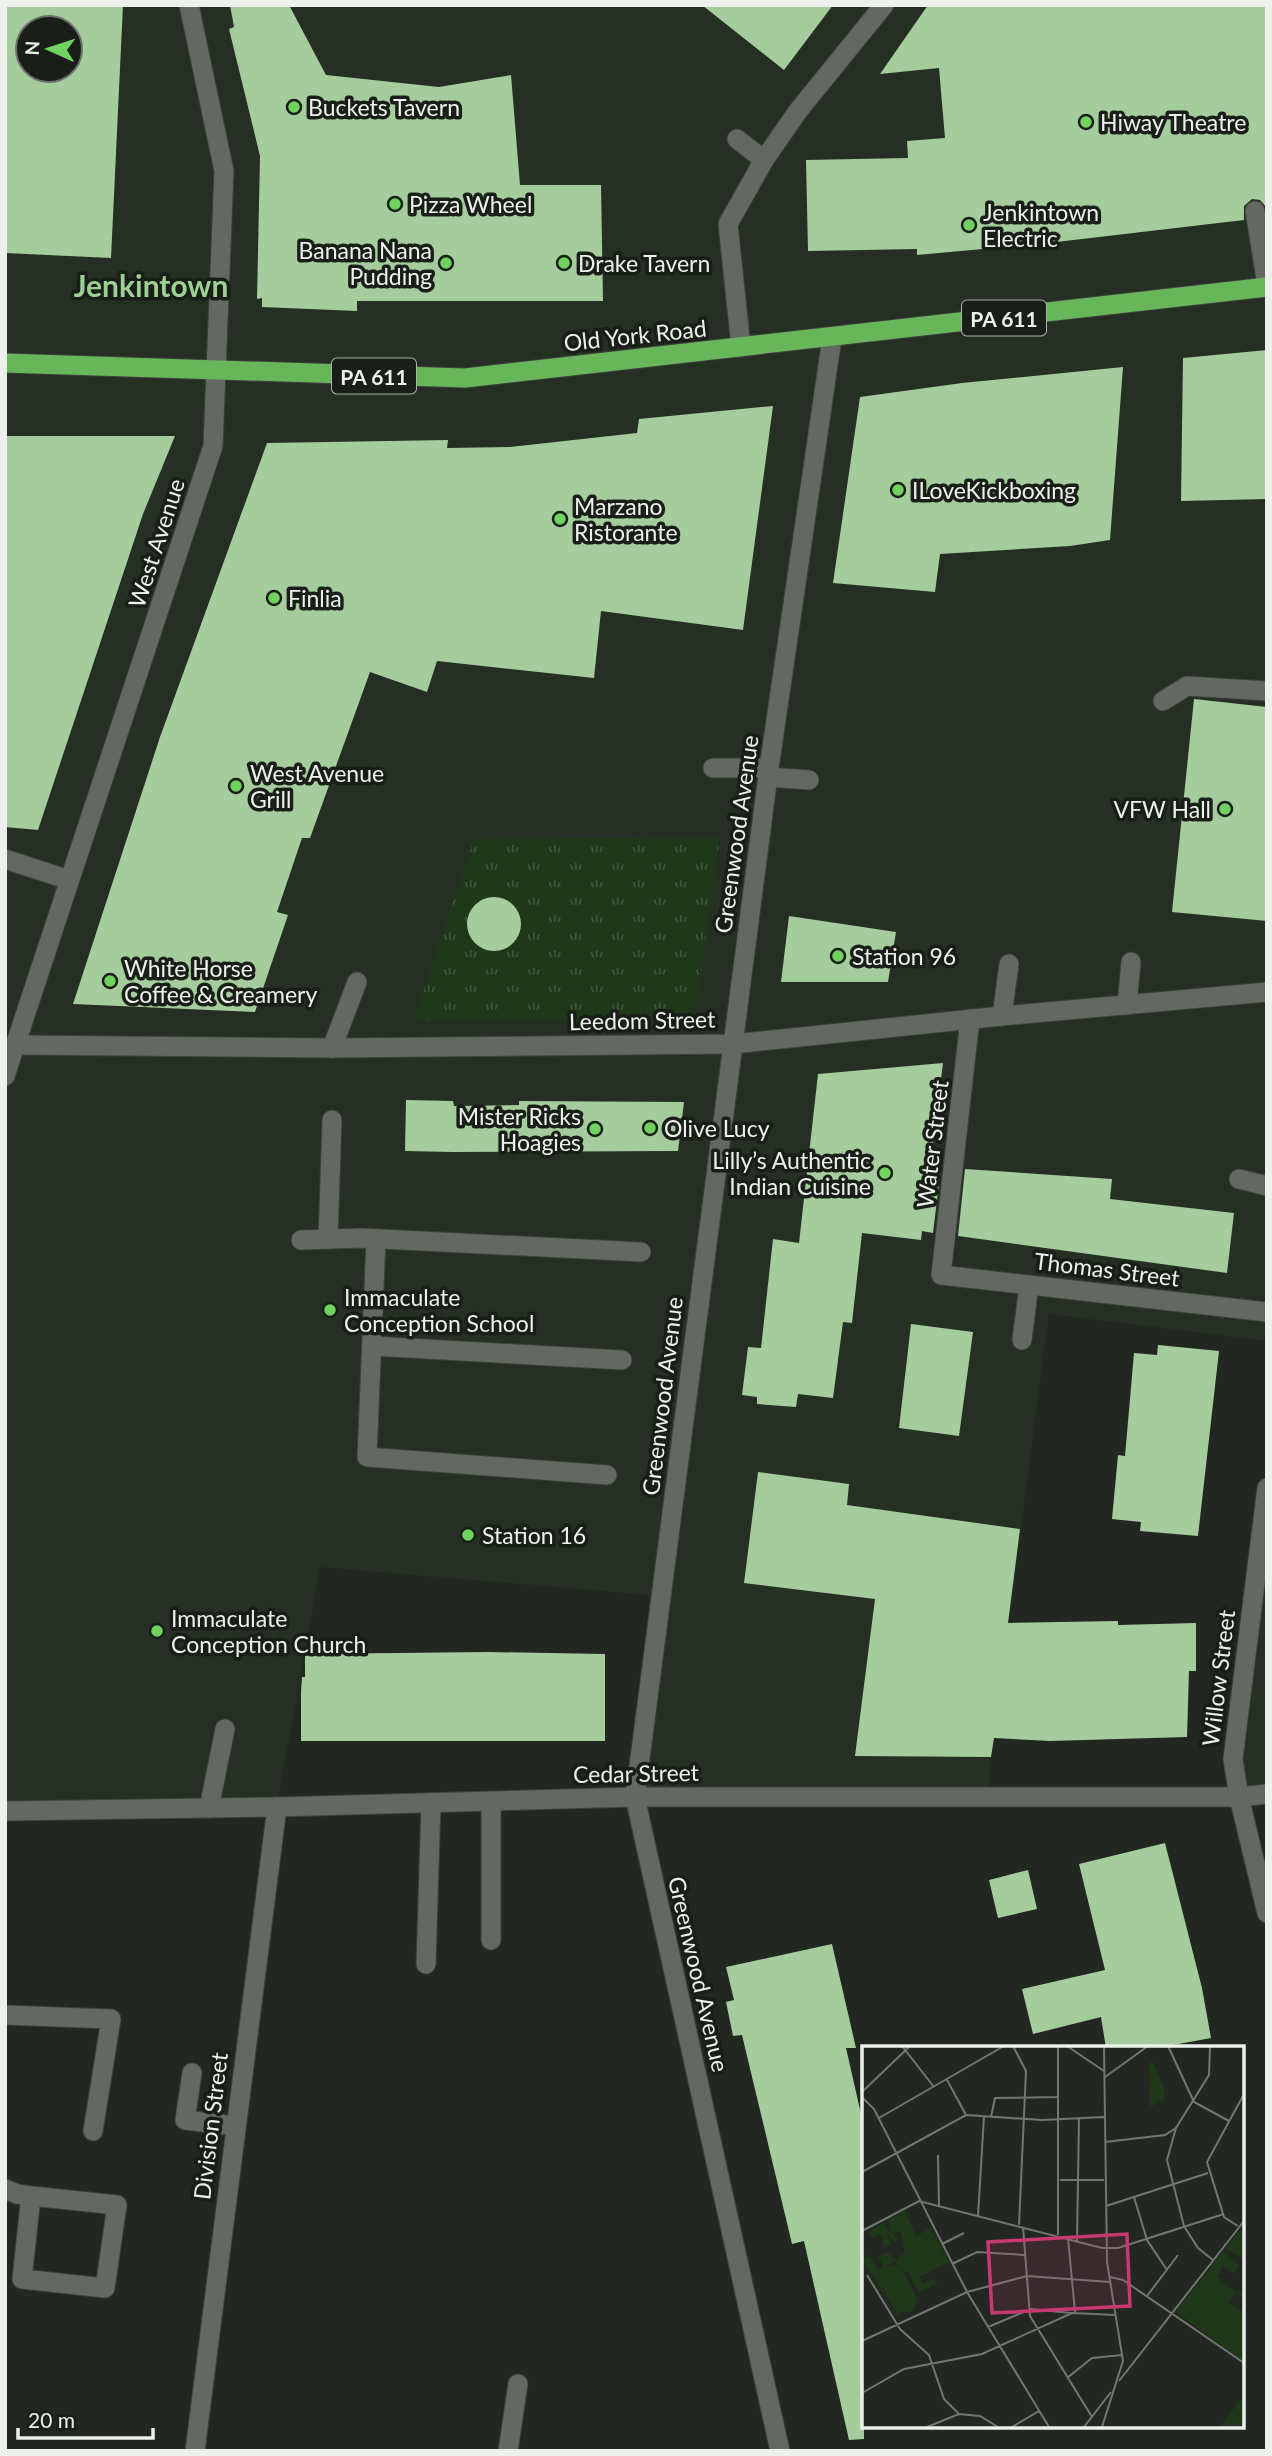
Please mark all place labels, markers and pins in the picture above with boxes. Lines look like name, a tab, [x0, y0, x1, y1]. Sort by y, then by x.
place label: Buckets Tavern	[308, 93, 460, 121]
marker: Buckets Tavern	[286, 99, 302, 115]
place label: Hiway Theatre	[1100, 108, 1246, 136]
marker: Hiway Theatre	[1078, 114, 1094, 130]
place label: Pizza Wheel	[409, 190, 532, 218]
marker: Pizza Wheel	[387, 196, 403, 212]
place label: Jenkintown Electric	[983, 198, 1099, 252]
marker: Jenkintown Electric	[961, 217, 977, 233]
place label: Banana Nana Pudding	[299, 236, 432, 290]
place label: Drake Tavern	[578, 249, 710, 277]
marker: Banana Nana Pudding	[438, 255, 454, 271]
marker: Drake Tavern	[556, 255, 572, 271]
place label: ILoveKickboxing	[912, 476, 1076, 504]
marker: ILoveKickboxing	[890, 482, 906, 498]
place label: Marzano Ristorante	[574, 492, 678, 546]
marker: Marzano Ristorante	[552, 511, 568, 527]
place label: Finlia	[288, 584, 342, 612]
marker: Finlia	[266, 590, 282, 606]
place label: West Avenue Grill	[250, 759, 384, 813]
marker: West Avenue Grill	[228, 778, 244, 794]
place label: VFW Hall	[1114, 795, 1211, 823]
marker: VFW Hall	[1217, 801, 1233, 817]
place label: Station 96	[852, 942, 956, 970]
marker: Station 96	[830, 948, 846, 964]
place label: White Horse Coffee & Creamery	[124, 954, 317, 1008]
marker: White Horse Coffee & Creamery	[102, 973, 118, 989]
place label: Mister Ricks Hoagies	[458, 1102, 581, 1156]
place label: Olive Lucy	[664, 1114, 770, 1142]
marker: Olive Lucy	[642, 1120, 658, 1136]
marker: Mister Ricks Hoagies	[587, 1121, 603, 1137]
place label: Lilly’s Authentic Indian Cuisine	[712, 1146, 871, 1200]
marker: Lilly’s Authentic Indian Cuisine	[877, 1165, 893, 1181]
place label: Immaculate Conception School	[344, 1283, 534, 1337]
marker: Immaculate Conception School	[322, 1302, 338, 1318]
place label: Station 16	[482, 1521, 586, 1549]
marker: Station 16	[460, 1527, 476, 1543]
place label: Immaculate Conception Church	[171, 1604, 366, 1658]
marker: Immaculate Conception Church	[149, 1623, 165, 1639]

